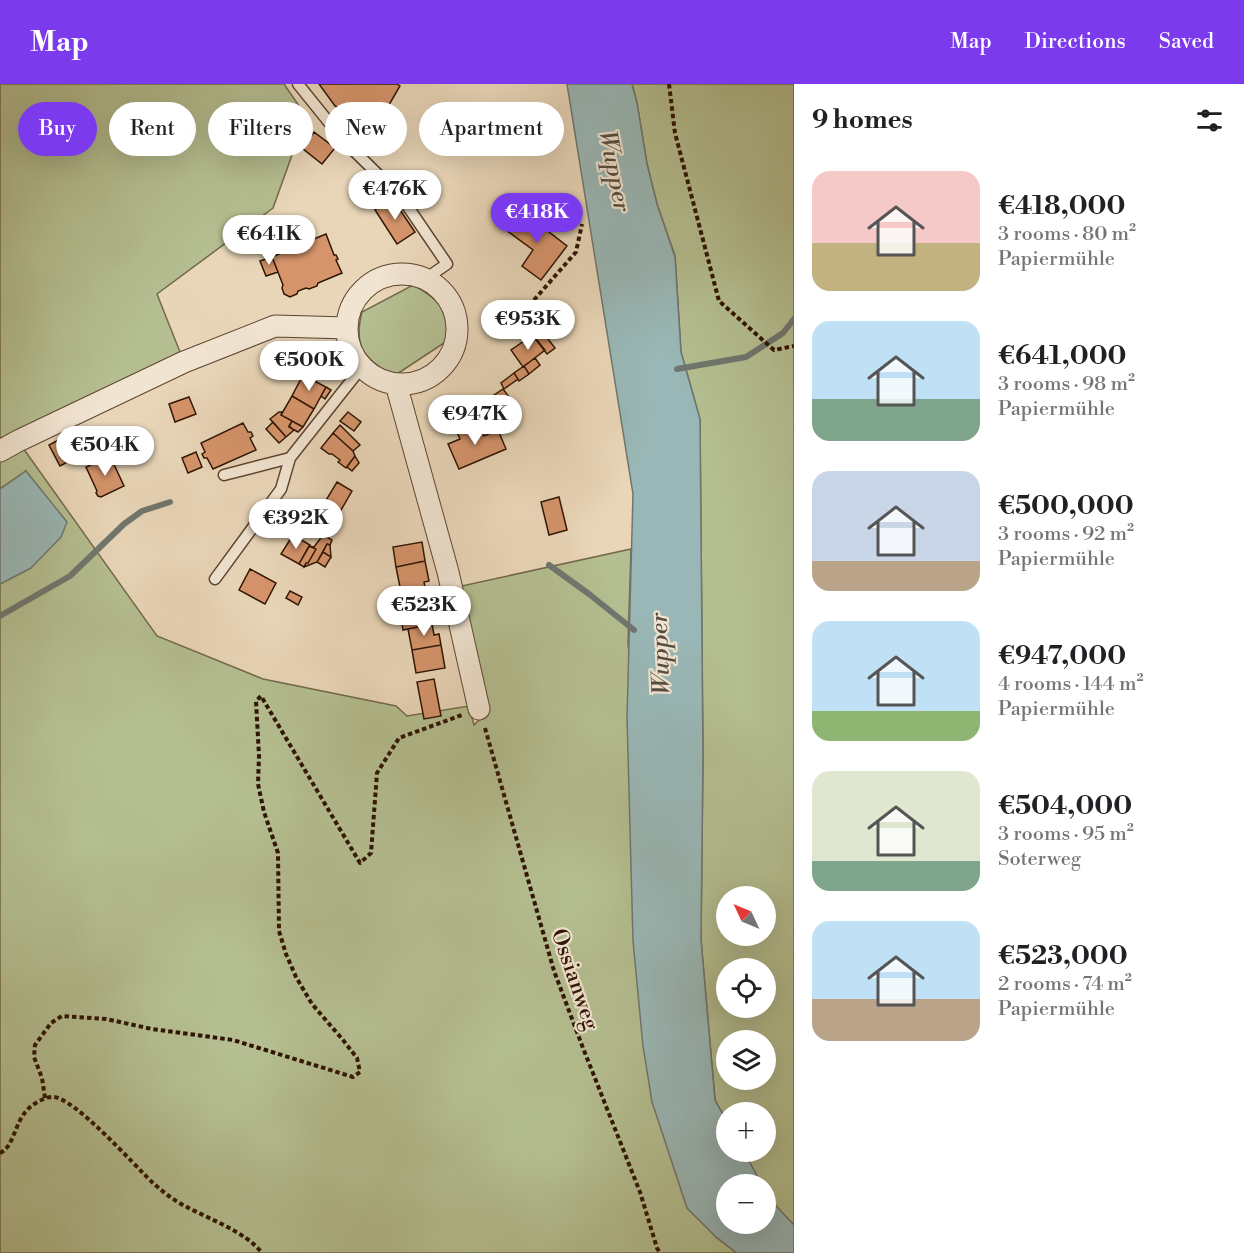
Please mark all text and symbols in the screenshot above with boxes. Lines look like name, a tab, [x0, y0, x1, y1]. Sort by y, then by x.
text: Map	[30, 25, 89, 60]
text: Map	[950, 29, 992, 55]
text: Directions	[1025, 29, 1126, 55]
text: Saved	[1159, 29, 1214, 55]
chip: Buy	[18, 102, 97, 156]
chip: Rent	[109, 102, 196, 156]
chip: Filters	[208, 102, 313, 156]
chip: New	[325, 102, 407, 156]
chip: Apartment	[419, 102, 564, 156]
text: 9 homes	[812, 104, 913, 136]
icon: filters	[1193, 104, 1226, 137]
water label: Wupper	[591, 128, 637, 215]
pin: €476K	[353, 170, 437, 221]
text: €476K	[362, 177, 428, 202]
text: €418,000	[998, 190, 1125, 222]
pin: €418K	[495, 193, 579, 244]
icon: home	[860, 195, 932, 267]
text: €418K	[505, 200, 569, 225]
pin: €641K	[227, 215, 311, 266]
text: €641K	[237, 222, 302, 247]
text: 3 rooms · 80 m²	[998, 222, 1136, 247]
text: Papiermühle	[998, 247, 1115, 272]
pin: €953K	[486, 300, 570, 351]
text: €953K	[495, 307, 561, 332]
text: €641,000	[998, 340, 1126, 372]
pin: €500K	[267, 341, 351, 392]
icon: home	[860, 345, 932, 417]
text: €500K	[274, 348, 344, 373]
text: 3 rooms · 98 m²	[998, 372, 1135, 397]
pin: €947K	[433, 395, 517, 446]
text: Papiermühle	[998, 397, 1115, 422]
text: €947K	[442, 402, 508, 427]
pin: €504K	[63, 426, 147, 477]
text: €504K	[70, 433, 140, 458]
text: €500,000	[998, 490, 1134, 522]
icon: home	[860, 495, 932, 567]
pin: €392K	[254, 499, 338, 550]
text: €392K	[263, 506, 329, 531]
text: 3 rooms · 92 m²	[998, 522, 1134, 547]
text: Papiermühle	[998, 547, 1115, 572]
pin: €523K	[382, 586, 466, 637]
text: €523K	[391, 593, 457, 618]
water label: Wupper	[645, 612, 677, 696]
text: €947,000	[998, 640, 1126, 672]
icon: home	[860, 645, 932, 717]
text: 4 rooms · 144 m²	[998, 672, 1143, 697]
text: Papiermühle	[998, 697, 1115, 722]
text: €504,000	[998, 790, 1132, 822]
icon: home	[860, 795, 932, 867]
text: 3 rooms · 95 m²	[998, 822, 1134, 847]
text: Soterweg	[998, 847, 1081, 872]
north arrow	[716, 886, 776, 946]
map controls	[716, 886, 776, 1234]
street label: Ossianweg	[545, 925, 605, 1034]
text: €523,000	[998, 940, 1128, 972]
icon: home	[860, 945, 932, 1017]
button: locate	[716, 958, 776, 1018]
text: 2 rooms · 74 m²	[998, 972, 1132, 997]
text: Papiermühle	[998, 997, 1115, 1022]
button: layers	[716, 1030, 776, 1090]
button: +	[716, 1102, 776, 1162]
button: −	[716, 1174, 776, 1234]

